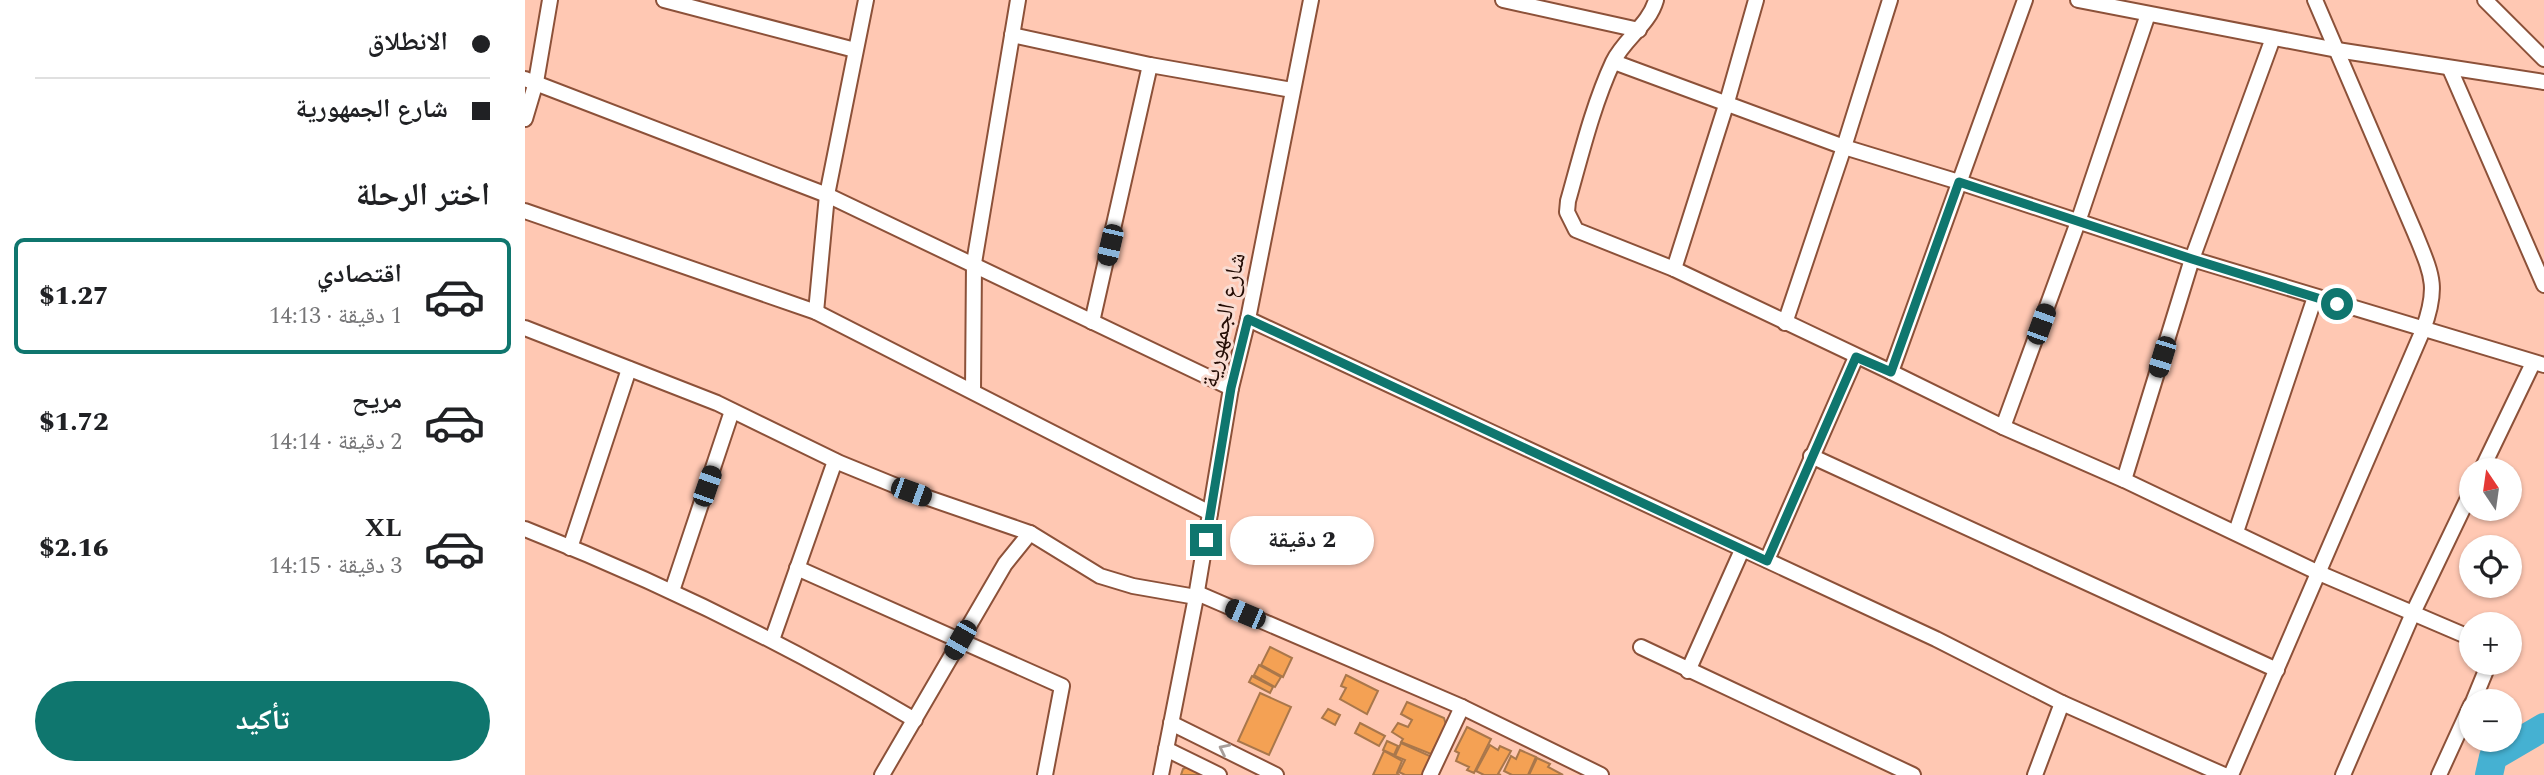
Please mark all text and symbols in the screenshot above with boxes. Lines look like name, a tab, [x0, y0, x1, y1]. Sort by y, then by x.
text: الانطلاق	[368, 22, 448, 62]
text: شارع الجمهورية	[296, 89, 448, 129]
text: اختر الرحلة	[356, 171, 490, 220]
car	[1096, 222, 1125, 268]
street label: شارع الجمهورية	[1192, 249, 1256, 391]
text: اقتصادي	[317, 254, 402, 294]
icon: car	[423, 265, 486, 328]
text: $1.27	[39, 276, 109, 316]
route start	[2321, 288, 2353, 320]
text: 1 دقيقة · 14:13	[269, 299, 402, 334]
car	[2024, 301, 2059, 347]
car	[2146, 334, 2179, 380]
text: مريح	[352, 380, 402, 420]
icon: car	[423, 391, 486, 454]
text: $1.72	[39, 402, 109, 442]
text: 2 دقيقة · 14:14	[269, 425, 402, 460]
north arrow	[2459, 458, 2522, 522]
map controls	[2459, 458, 2522, 752]
car	[691, 463, 724, 509]
car	[888, 475, 935, 509]
text: XL	[365, 508, 402, 548]
callout: 2 دقيقة	[1231, 516, 1374, 564]
icon: car	[423, 517, 486, 580]
text: 2 دقيقة	[1268, 523, 1336, 558]
route end	[1190, 524, 1222, 556]
text: $2.16	[39, 528, 109, 568]
button: locate	[2459, 535, 2522, 598]
text: 3 دقيقة · 14:15	[269, 549, 402, 584]
car	[1222, 596, 1269, 632]
button: +	[2459, 612, 2522, 675]
car	[941, 617, 980, 663]
button: تأكيد	[35, 681, 490, 761]
button: −	[2459, 689, 2522, 752]
one-way arrow	[1219, 744, 1231, 758]

